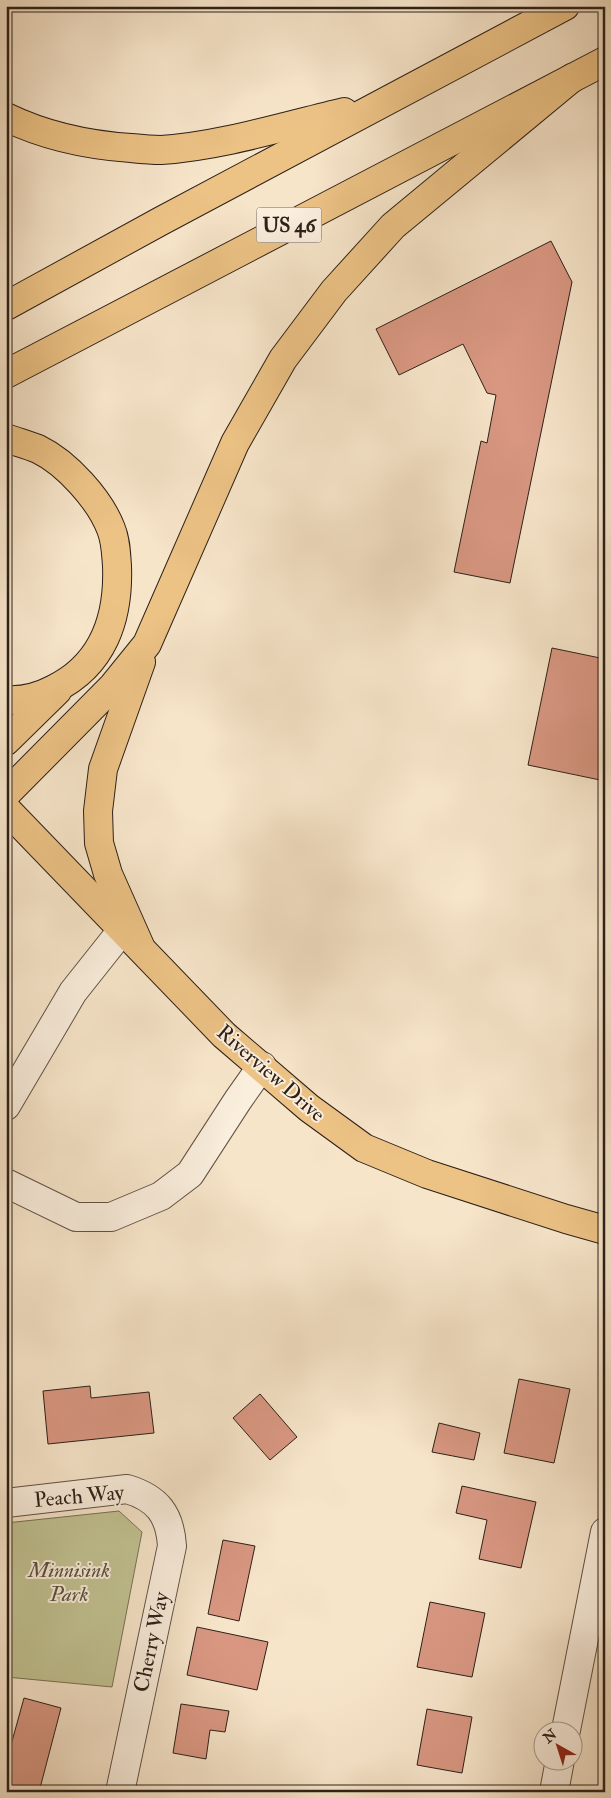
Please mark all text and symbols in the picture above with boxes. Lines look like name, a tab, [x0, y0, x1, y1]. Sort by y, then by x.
road number: US 46	[256, 208, 322, 242]
street label: Riverview Drive	[211, 1019, 331, 1128]
street label: Peach Way	[33, 1479, 126, 1514]
park label: Minnisink Park	[26, 1557, 110, 1608]
street label: Cherry Way	[128, 1589, 175, 1695]
north arrow	[534, 1720, 584, 1770]
text: N	[539, 1725, 561, 1747]

